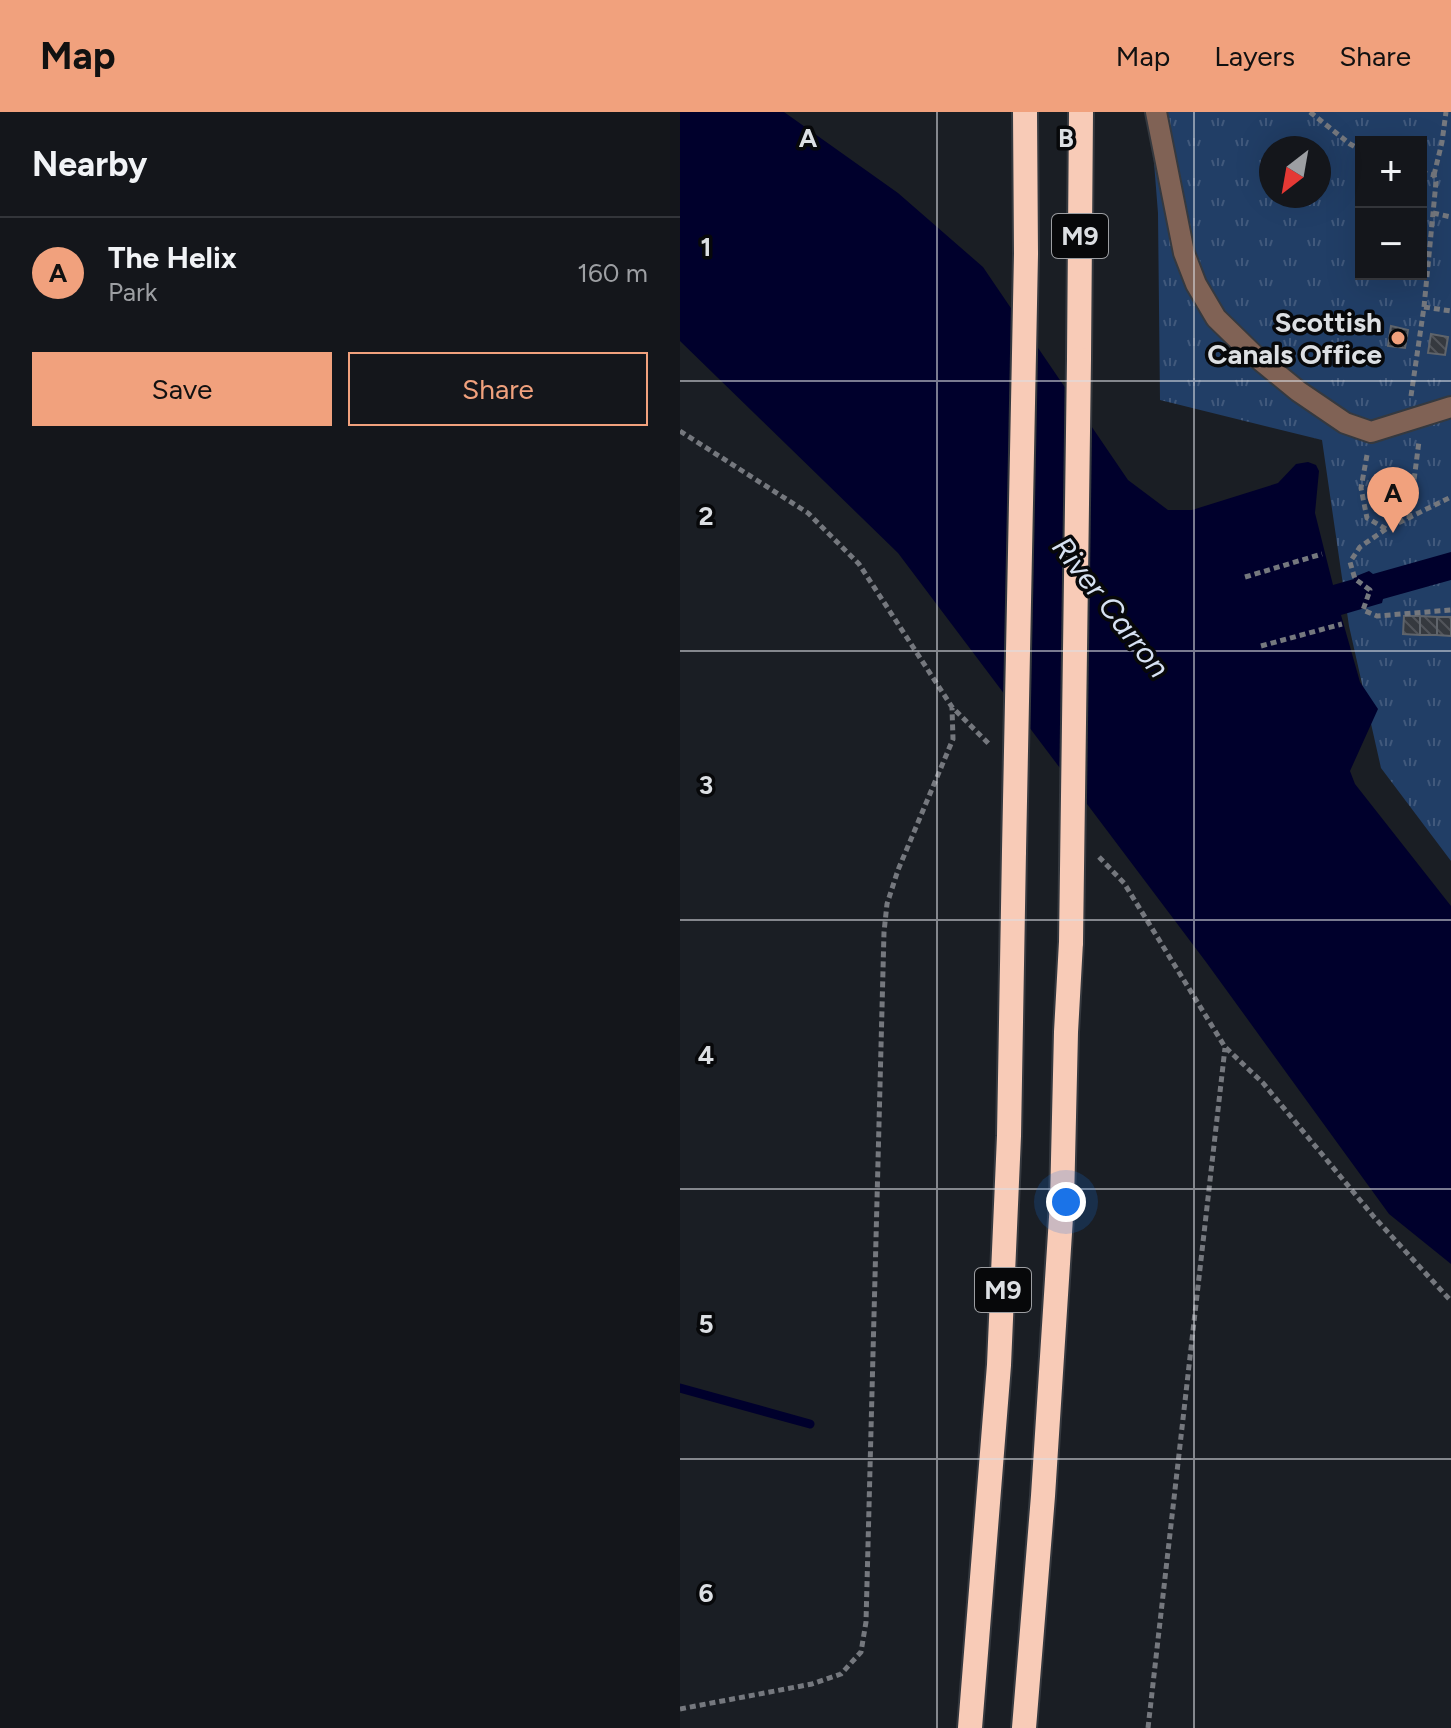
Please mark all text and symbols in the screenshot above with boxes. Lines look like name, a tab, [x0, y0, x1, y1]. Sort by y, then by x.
text: Map	[40, 33, 116, 79]
text: Map	[1116, 39, 1170, 73]
text: Layers	[1214, 39, 1295, 73]
text: Share	[1339, 39, 1411, 73]
text: A	[799, 122, 818, 154]
text: B	[1058, 122, 1074, 154]
north arrow	[1259, 136, 1331, 208]
map controls	[1355, 136, 1427, 280]
button: +	[1355, 136, 1427, 208]
text: Nearby	[32, 144, 147, 185]
button: −	[1355, 208, 1427, 280]
road number: M9	[1052, 214, 1108, 258]
text: 1	[701, 231, 711, 263]
text: The Helix	[108, 239, 237, 276]
text: A	[49, 257, 67, 289]
text: 160 m	[577, 257, 648, 289]
text: Park	[108, 276, 157, 308]
place label: Scottish Canals Office	[1207, 305, 1382, 371]
marker: Scottish Canals Office	[1389, 329, 1407, 347]
button: Save	[32, 352, 332, 426]
button: Share	[348, 352, 648, 426]
pin: A	[1367, 467, 1419, 533]
text: 2	[698, 500, 714, 532]
water label: River Carron	[1044, 529, 1178, 685]
text: 3	[699, 769, 713, 801]
text: 4	[698, 1039, 714, 1071]
your location	[1046, 1182, 1086, 1222]
road number: M9	[975, 1268, 1031, 1312]
text: 5	[698, 1308, 714, 1340]
text: 6	[698, 1577, 714, 1609]

